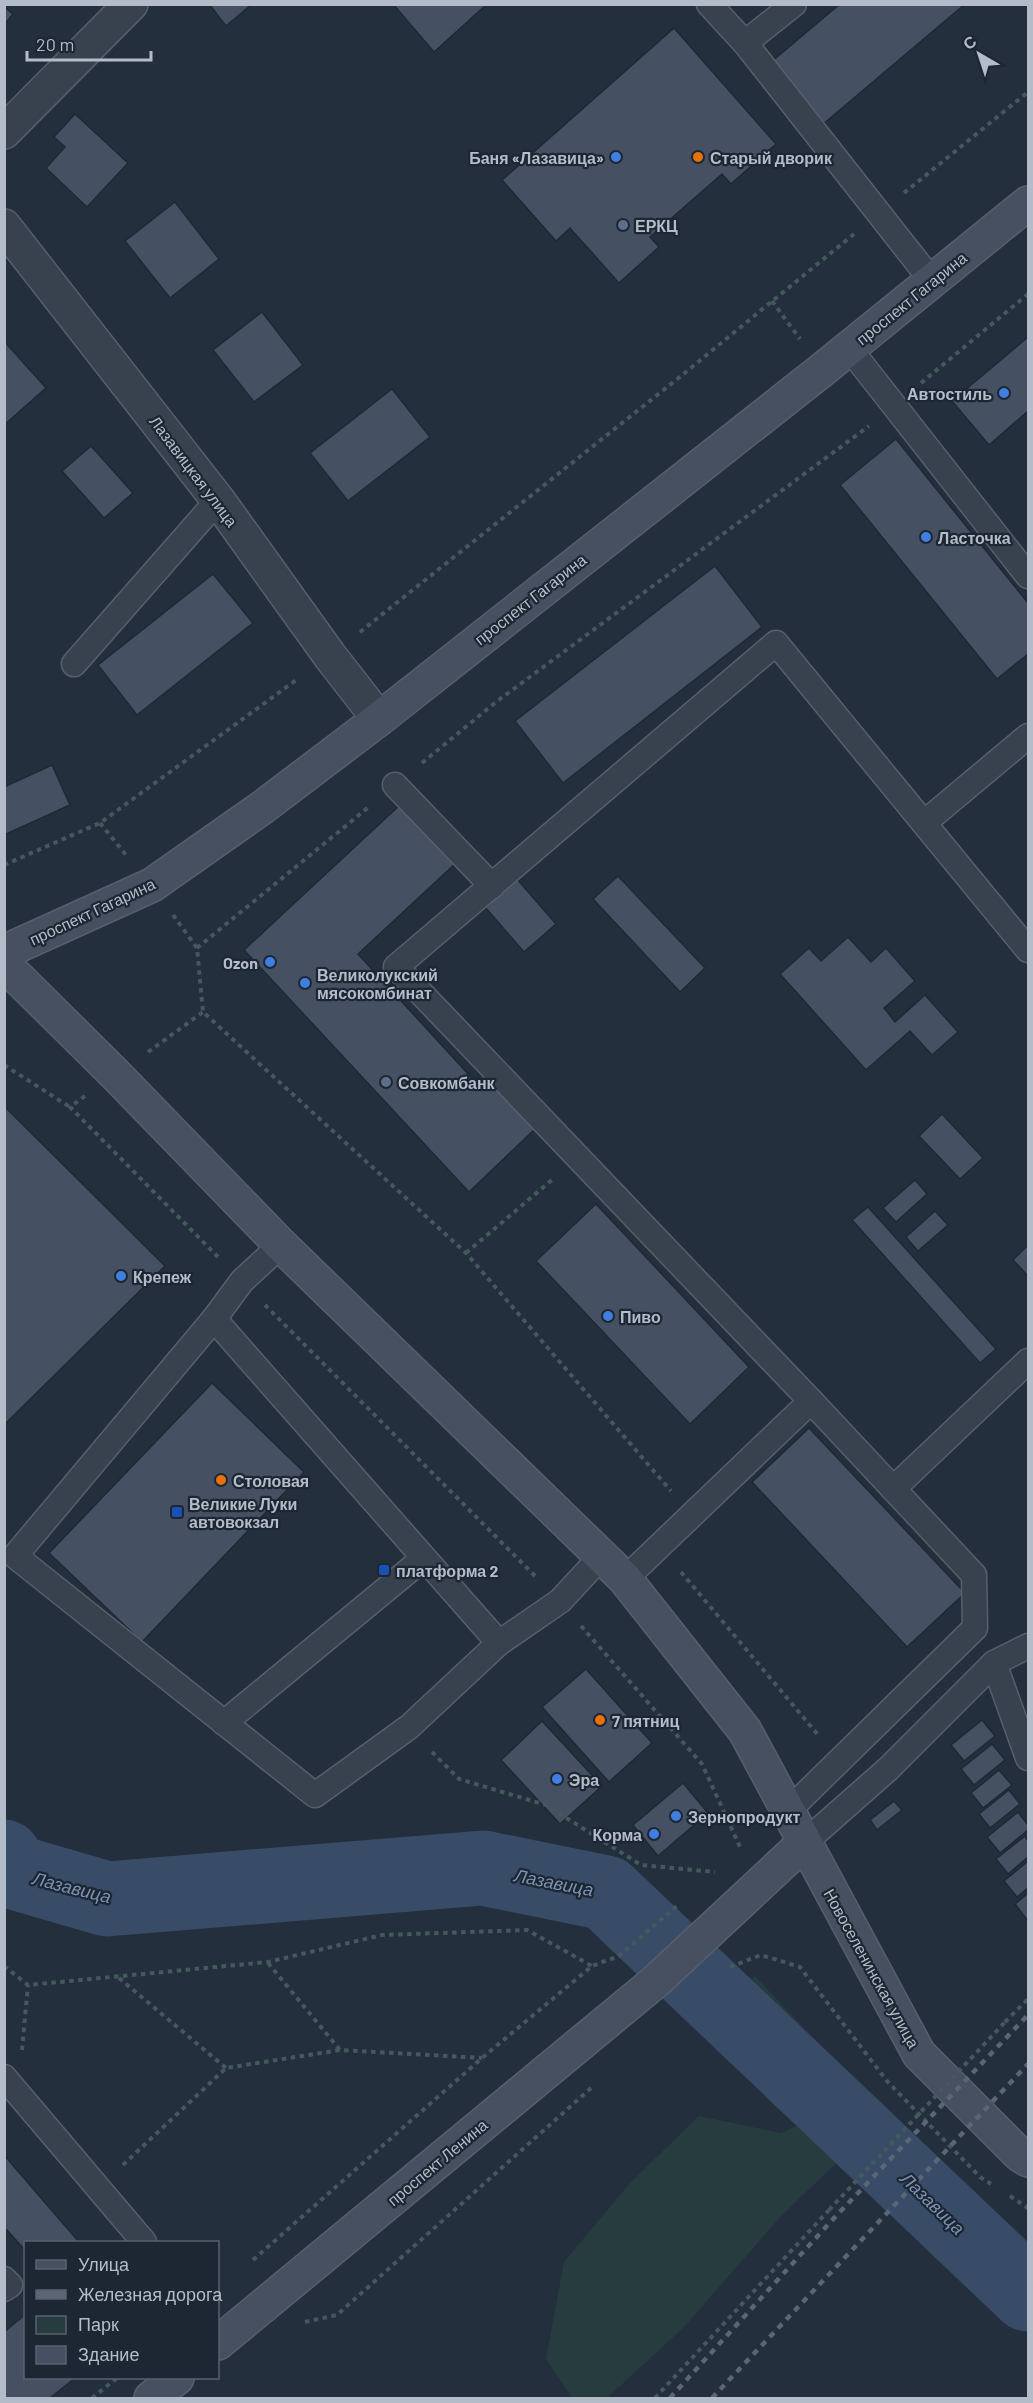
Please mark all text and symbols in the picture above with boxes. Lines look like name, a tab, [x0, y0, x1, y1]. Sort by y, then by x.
scale bar	[27, 24, 152, 62]
north arrow	[949, 24, 1009, 84]
text: С	[959, 31, 980, 53]
text: 20 m	[36, 33, 74, 55]
place label: Баня «Лазавица»	[469, 148, 604, 167]
place label: Старый дворик	[710, 148, 833, 167]
marker: Баня «Лазавица»	[609, 150, 623, 164]
marker: Старый дворик	[691, 150, 705, 164]
place label: ЕРКЦ	[635, 216, 678, 235]
marker: ЕРКЦ	[616, 218, 630, 232]
street label: проспект Гагарина	[852, 248, 970, 348]
place label: Автостиль	[907, 384, 992, 403]
marker: Автостиль	[997, 386, 1011, 400]
street label: Лазавицкая улица	[146, 412, 242, 530]
place label: Ласточка	[938, 528, 1011, 547]
marker: Ласточка	[919, 530, 933, 544]
street label: проспект Гагарина	[470, 549, 590, 648]
street label: проспект Гагарина	[26, 874, 158, 948]
place label: Ozon	[223, 953, 258, 972]
marker: Ozon	[263, 955, 277, 969]
place label: Великолукский мясокомбинат	[317, 965, 438, 1002]
marker: Великолукский мясокомбинат	[298, 976, 312, 990]
place label: Совкомбанк	[398, 1073, 496, 1092]
marker: Совкомбанк	[379, 1075, 393, 1089]
place label: Крепеж	[133, 1267, 192, 1286]
marker: Крепеж	[114, 1269, 128, 1283]
place label: Пиво	[620, 1307, 661, 1326]
marker: Пиво	[601, 1309, 615, 1323]
place label: Столовая	[233, 1471, 309, 1490]
marker: Столовая	[214, 1473, 228, 1487]
place label: Великие Луки автовокзал	[189, 1494, 297, 1531]
marker: Великие Луки автовокзал	[170, 1505, 184, 1519]
place label: платформа 2	[396, 1561, 498, 1580]
marker: платформа 2	[377, 1563, 391, 1577]
place label: 7 пятниц	[612, 1711, 679, 1730]
marker: 7 пятниц	[593, 1713, 607, 1727]
place label: Эра	[569, 1770, 599, 1789]
marker: Эра	[550, 1772, 564, 1786]
place label: Зернопродукт	[688, 1807, 800, 1826]
marker: Зернопродукт	[669, 1809, 683, 1823]
place label: Корма	[592, 1825, 642, 1844]
marker: Корма	[647, 1827, 661, 1841]
water label: Лазавица	[512, 1863, 595, 1900]
water label: Лазавица	[30, 1866, 113, 1907]
street label: Новоселенинская улица	[820, 1885, 924, 2051]
street label: проспект Ленина	[383, 2115, 491, 2209]
water label: Лазавица	[896, 2167, 969, 2239]
legend	[24, 2241, 219, 2379]
text: Улица	[78, 2253, 130, 2275]
text: Железная дорога	[78, 2283, 223, 2305]
text: Парк	[78, 2313, 119, 2335]
text: Здание	[78, 2343, 139, 2365]

